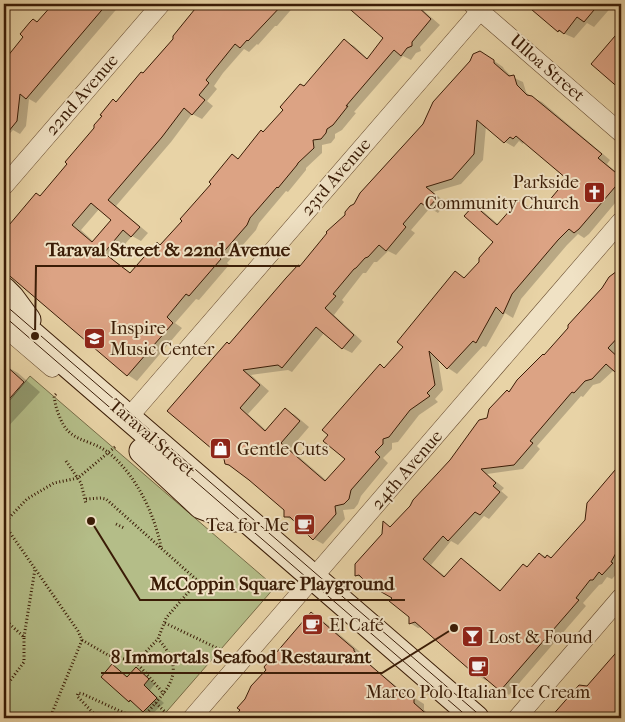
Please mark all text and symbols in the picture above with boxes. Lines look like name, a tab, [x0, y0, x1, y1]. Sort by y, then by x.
street label: Ulloa Street	[505, 30, 589, 107]
street label: 22nd Avenue	[41, 50, 123, 140]
street label: 23rd Avenue	[297, 134, 375, 220]
place label: Parkside Community Church	[425, 172, 579, 214]
church icon: Parkside Community Church	[583, 180, 607, 204]
callout: Taraval Street & 22nd Avenue	[36, 232, 300, 266]
text: Taraval Street & 22nd Avenue	[45, 239, 291, 261]
place label: Inspire Music Center	[110, 318, 215, 360]
school or university icon: Inspire Music Center	[82, 326, 106, 350]
street label: Taraval Street	[104, 395, 200, 482]
street label: 24th Avenue	[367, 426, 447, 514]
shop icon: Gentle Cuts	[209, 437, 233, 461]
place label: Gentle Cuts	[237, 439, 329, 460]
cafe icon: Tea for Me	[293, 513, 317, 537]
place label: Tea for Me	[206, 515, 289, 536]
callout: McCoppin Square Playground	[140, 566, 405, 600]
text: McCoppin Square Playground	[149, 573, 395, 595]
cafe icon: El Café	[301, 613, 325, 637]
place label: El Café	[329, 615, 384, 636]
bar icon: Lost & Found	[460, 625, 484, 649]
place label: Lost & Found	[488, 627, 593, 648]
callout: 8 Immortals Seafood Restaurant	[101, 639, 382, 673]
text: 8 Immortals Seafood Restaurant	[111, 646, 371, 668]
cafe icon: Marco Polo Italian Ice Cream	[466, 655, 490, 679]
place label: Marco Polo Italian Ice Cream	[366, 682, 590, 703]

